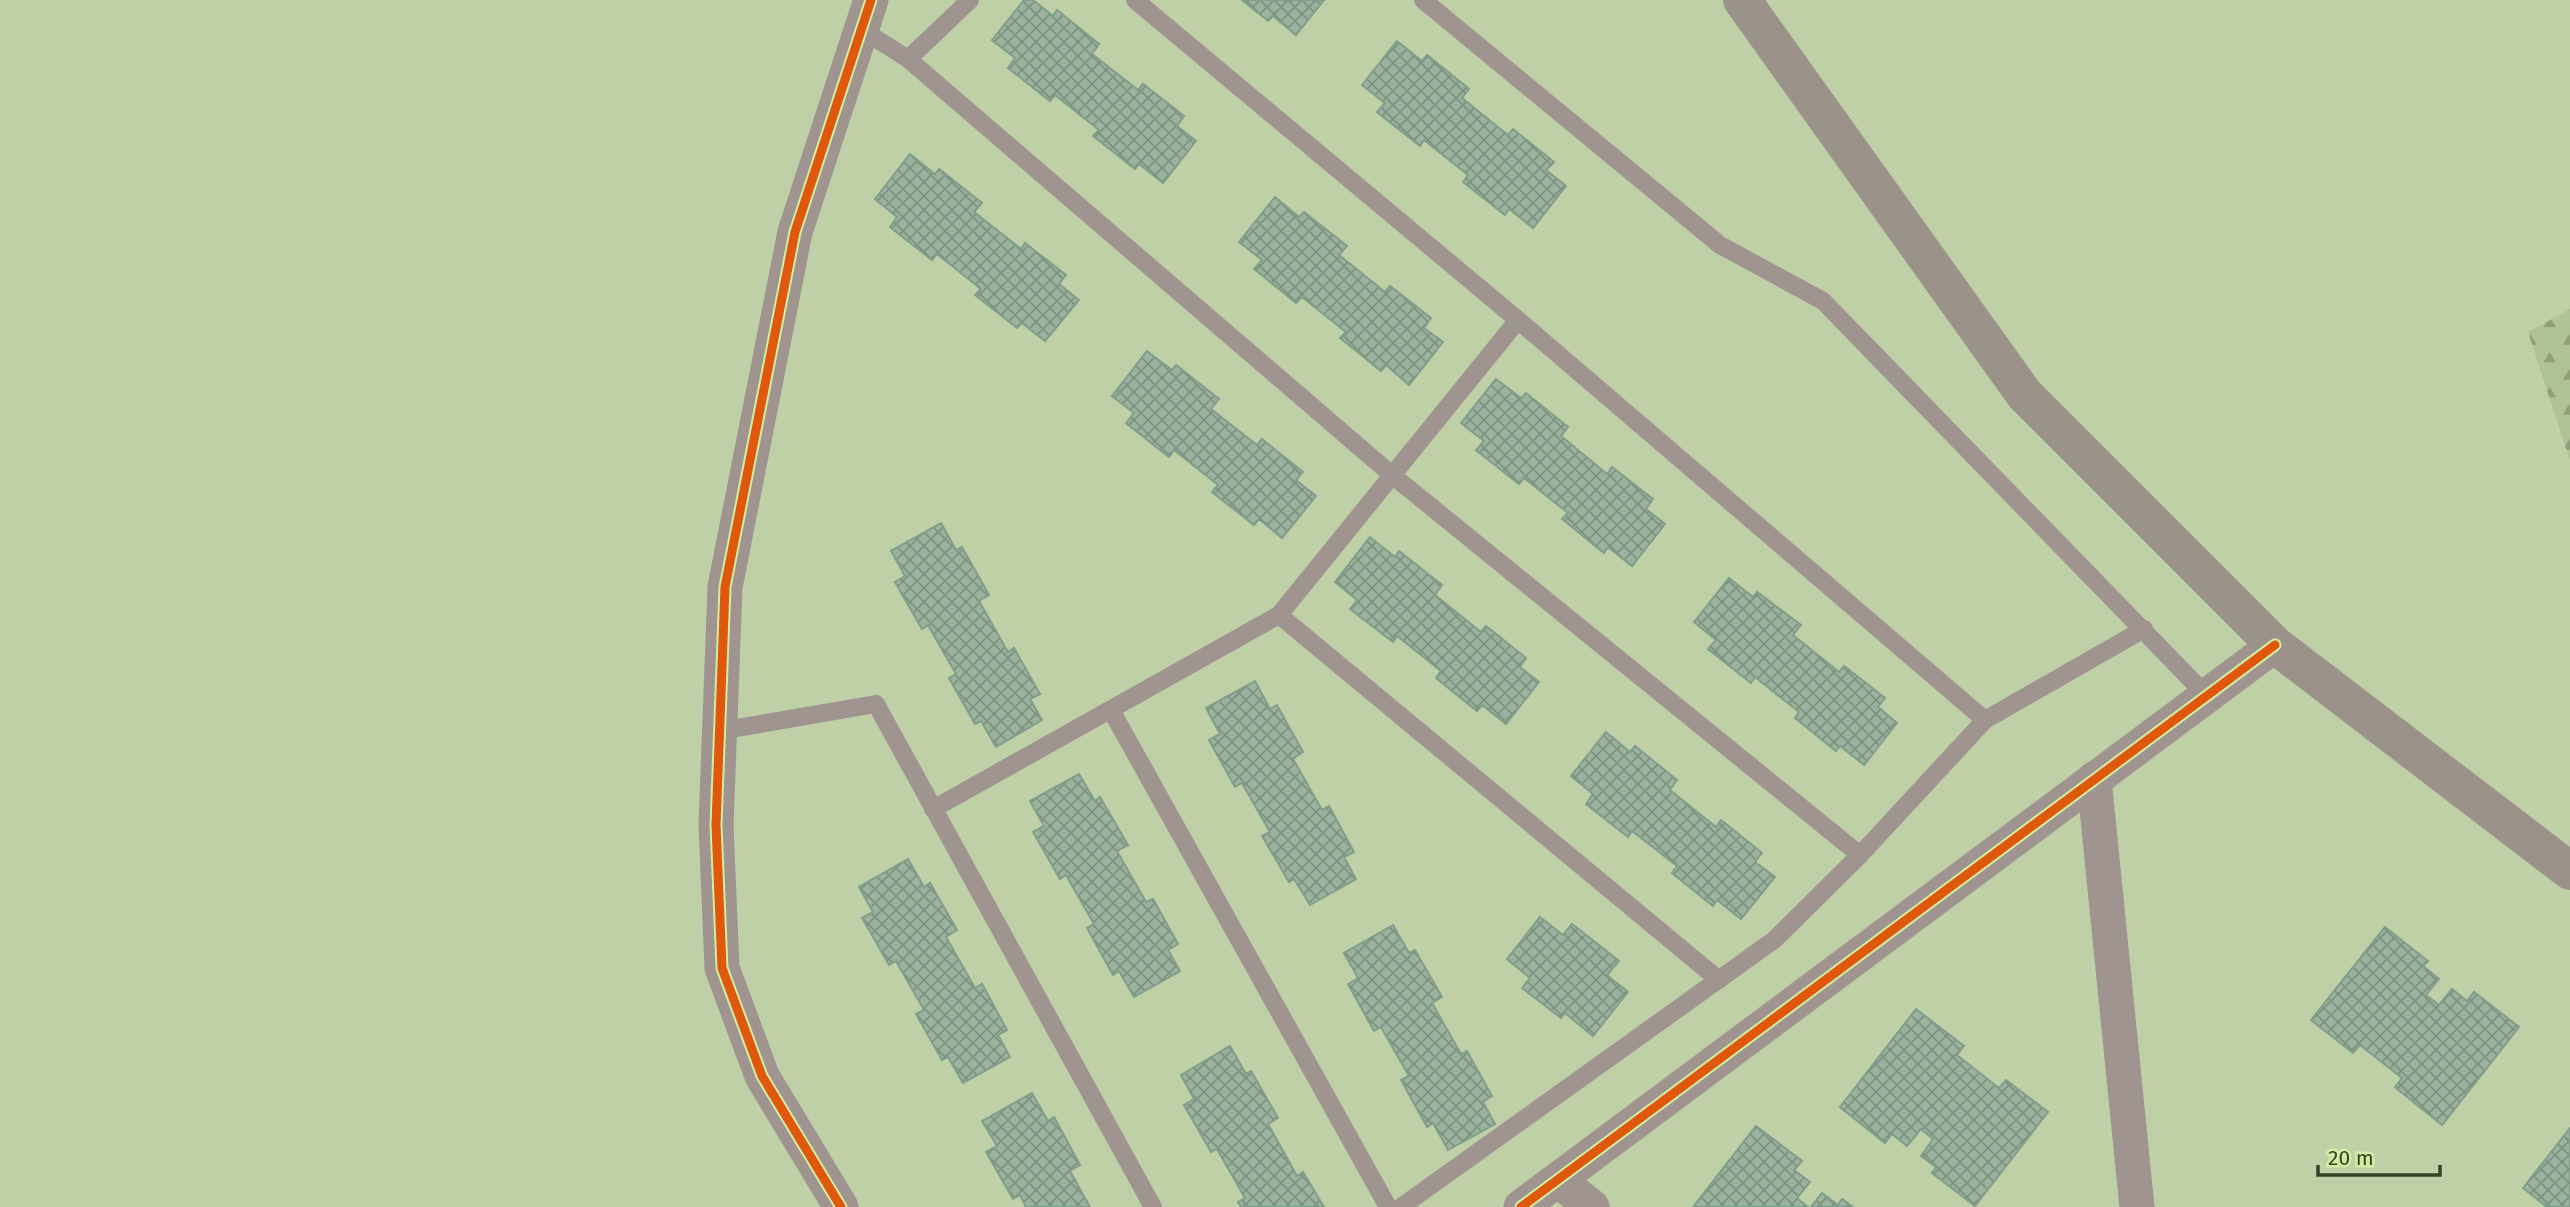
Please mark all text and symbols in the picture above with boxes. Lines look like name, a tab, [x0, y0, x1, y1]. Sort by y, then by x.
scale bar	[2318, 1134, 2440, 1178]
text: 20 m	[2328, 1145, 2374, 1171]

